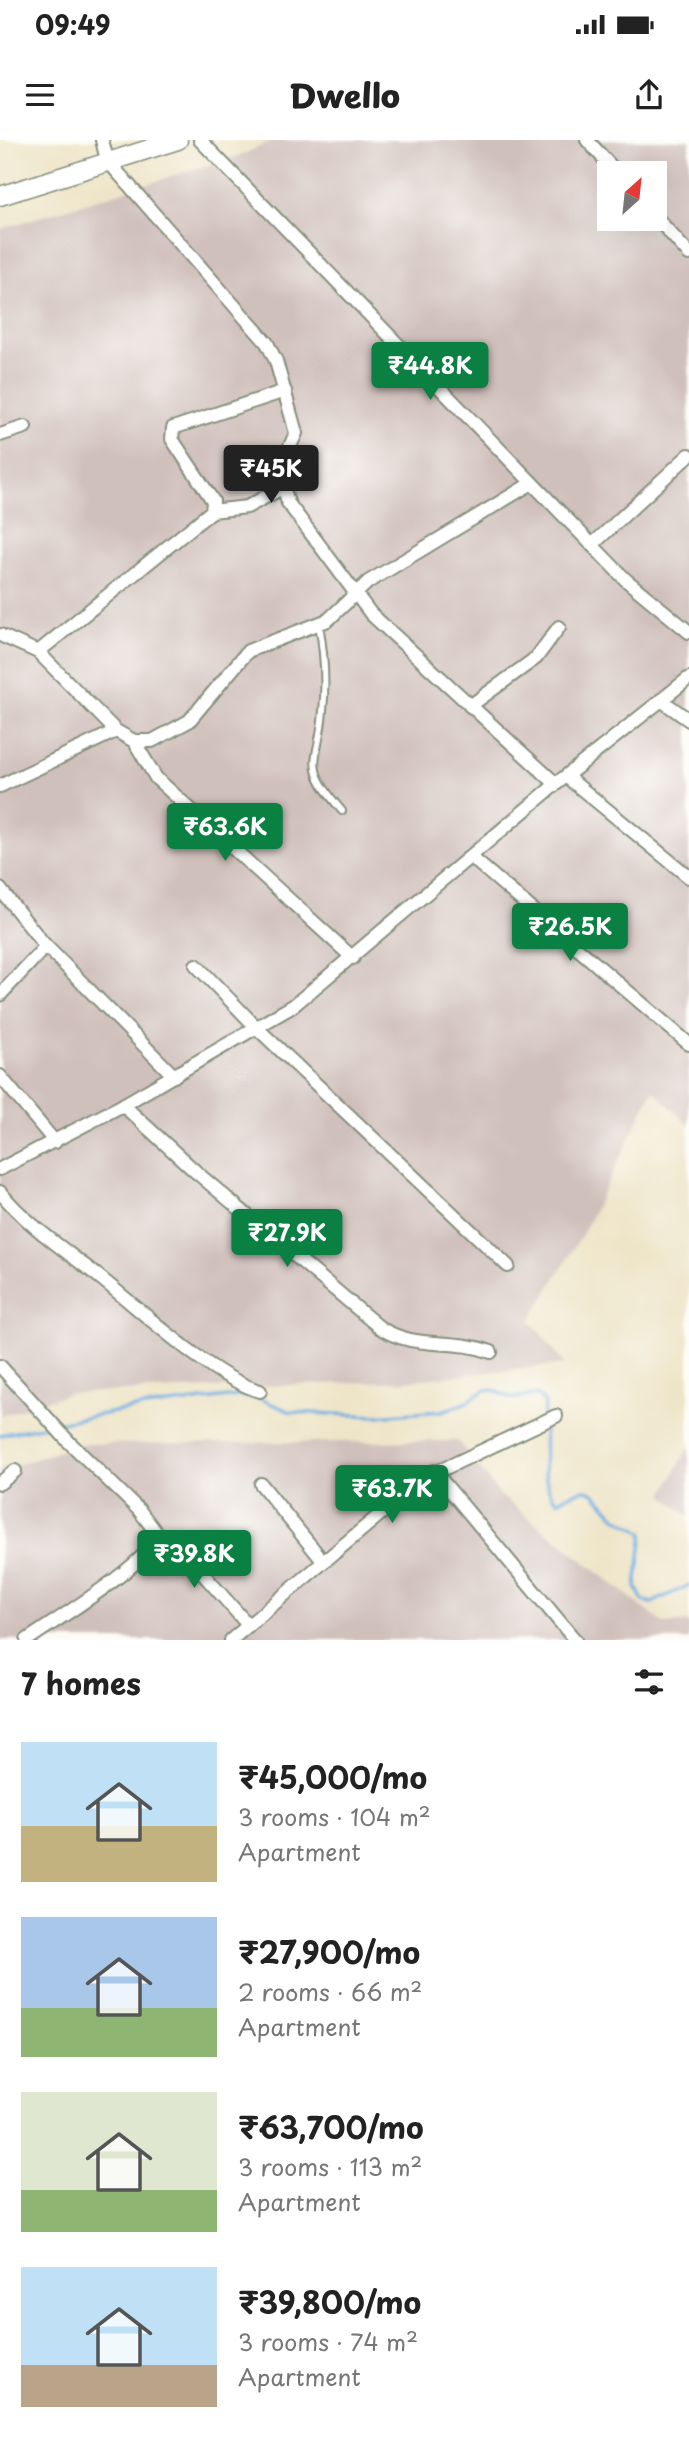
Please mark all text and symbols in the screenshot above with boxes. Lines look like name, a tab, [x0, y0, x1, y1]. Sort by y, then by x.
text: 09:49	[35, 5, 111, 44]
text: Dwello	[289, 71, 400, 119]
icon: menu	[21, 76, 59, 114]
icon: share	[630, 76, 668, 114]
north arrow	[597, 161, 667, 231]
map controls	[597, 161, 667, 231]
pin: ₹44.8K	[373, 342, 487, 402]
text: ₹44.8K	[387, 347, 473, 382]
pin: ₹45K	[230, 446, 312, 505]
text: ₹45K	[240, 450, 302, 485]
pin: ₹63.6K	[168, 804, 282, 863]
text: ₹63.6K	[183, 808, 267, 843]
pin: ₹26.5K	[513, 904, 627, 963]
text: ₹26.5K	[528, 908, 612, 943]
pin: ₹27.9K	[230, 1210, 344, 1269]
text: ₹27.9K	[247, 1214, 327, 1249]
pin: ₹63.7K	[335, 1466, 449, 1525]
text: ₹63.7K	[351, 1470, 433, 1505]
pin: ₹39.8K	[137, 1530, 251, 1590]
text: ₹39.8K	[153, 1535, 235, 1570]
text: 7 homes	[21, 1660, 141, 1705]
icon: filters	[630, 1663, 668, 1701]
text: ₹45,000/mo	[238, 1754, 427, 1799]
icon: home	[77, 1770, 161, 1854]
text: 3 rooms · 104 m²	[238, 1799, 431, 1834]
text: Apartment	[238, 1834, 361, 1869]
text: ₹27,900/mo	[238, 1929, 420, 1974]
icon: home	[77, 1945, 161, 2029]
text: 2 rooms · 66 m²	[238, 1974, 422, 2009]
text: Apartment	[238, 2009, 361, 2044]
text: ₹63,700/mo	[238, 2104, 424, 2149]
icon: home	[77, 2120, 161, 2204]
text: 3 rooms · 113 m²	[238, 2149, 422, 2184]
text: Apartment	[238, 2184, 361, 2219]
text: ₹39,800/mo	[238, 2279, 421, 2324]
icon: home	[77, 2295, 161, 2379]
text: 3 rooms · 74 m²	[238, 2324, 418, 2359]
text: Apartment	[238, 2359, 361, 2394]

